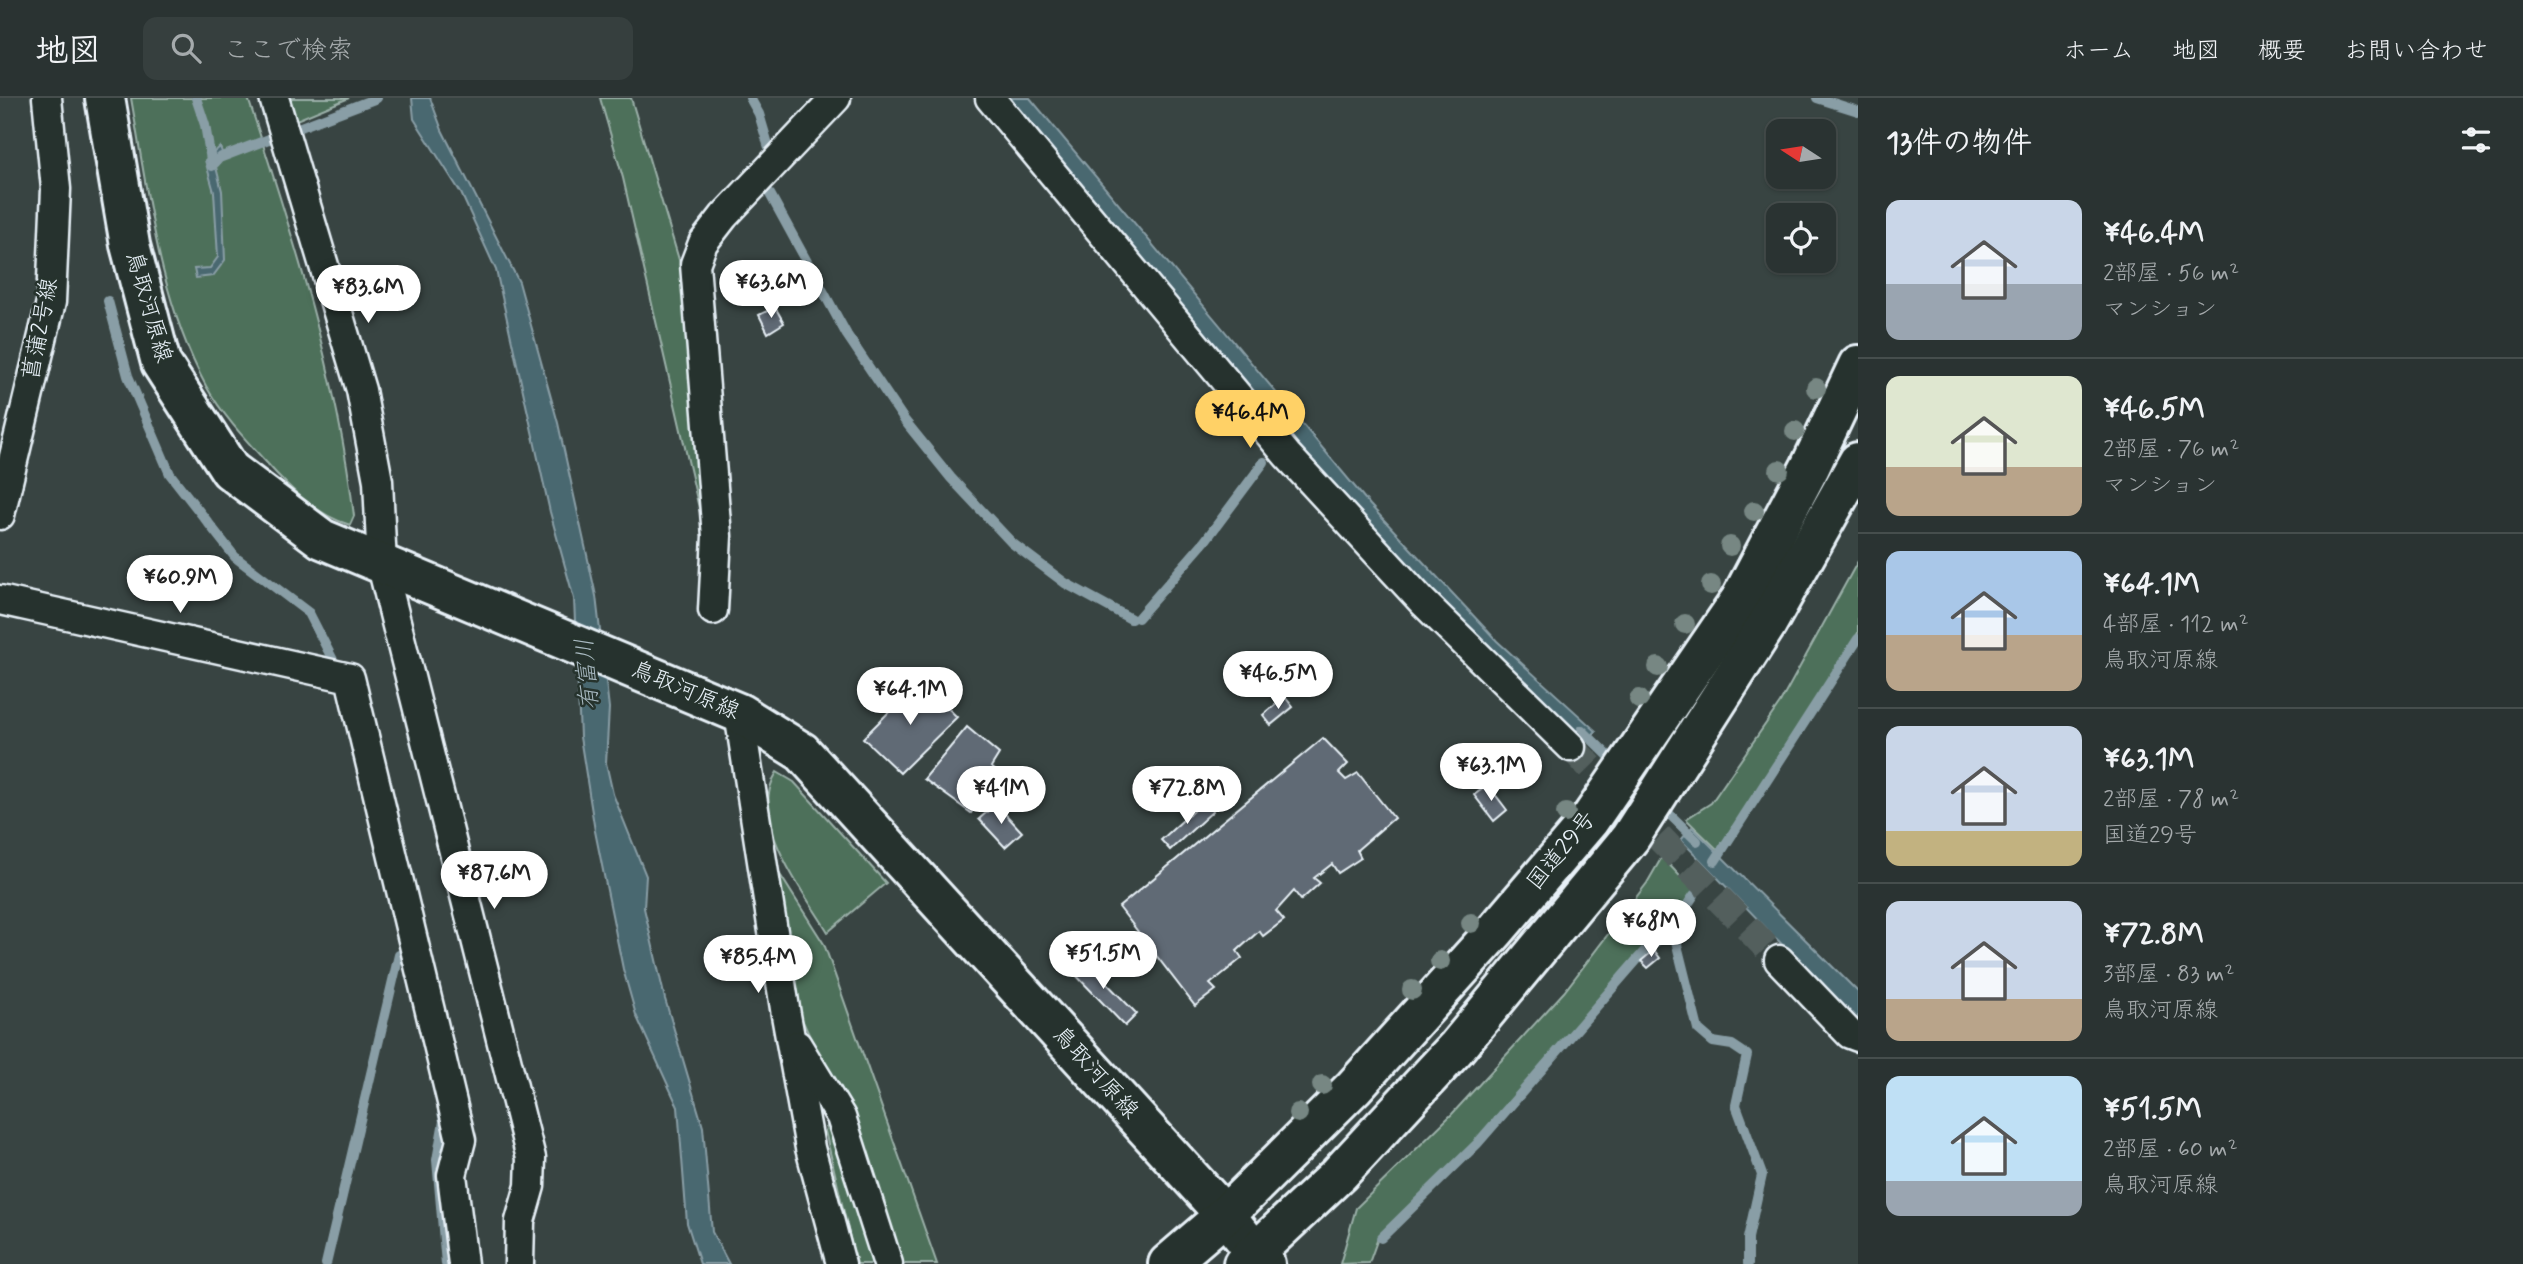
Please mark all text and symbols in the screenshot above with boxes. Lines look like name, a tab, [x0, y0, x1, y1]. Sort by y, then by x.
search box	[143, 17, 633, 80]
icon: search	[167, 29, 205, 67]
text: 地図	[35, 30, 101, 74]
text: ここで検索	[223, 34, 353, 68]
text: ホーム	[2063, 36, 2134, 67]
text: 地図	[2172, 36, 2220, 67]
text: 概要	[2258, 36, 2306, 67]
text: お問い合わせ	[2344, 36, 2488, 67]
north arrow	[1766, 119, 1836, 189]
map controls	[1766, 119, 1836, 273]
icon: filters	[2457, 121, 2495, 159]
text: 13件の物件	[1886, 124, 2032, 163]
button: locate	[1766, 203, 1836, 273]
text: ¥46.4M	[2103, 214, 2204, 253]
icon: home	[1942, 228, 2026, 312]
street label: 鳥取河原線	[118, 248, 178, 366]
text: 2部屋 · 56 m²	[2103, 259, 2239, 289]
pin: ¥63.6M	[714, 260, 828, 320]
pin: ¥83.6M	[311, 266, 425, 325]
text: ¥63.6M	[735, 268, 807, 298]
text: ¥83.6M	[332, 273, 404, 303]
street label: 菖蒲2号線	[16, 275, 66, 383]
text: マンション	[2103, 295, 2217, 325]
pin: ¥46.4M	[1193, 390, 1307, 450]
text: ¥46.5M	[2103, 390, 2205, 429]
text: ¥46.4M	[1211, 398, 1289, 428]
icon: home	[1942, 404, 2026, 488]
text: 2部屋 · 76 m²	[2103, 435, 2239, 465]
text: マンション	[2103, 471, 2217, 501]
pin: ¥60.9M	[123, 556, 237, 615]
text: ¥60.9M	[143, 563, 217, 593]
text: ¥64.1M	[2103, 565, 2200, 604]
icon: home	[1942, 579, 2026, 663]
text: 4部屋 · 112 m²	[2103, 610, 2249, 640]
water label: 有富川	[569, 637, 607, 711]
text: 鳥取河原線	[2103, 646, 2218, 676]
pin: ¥46.5M	[1221, 652, 1335, 711]
street label: 鳥取河原線	[626, 655, 744, 727]
text: ¥46.5M	[1239, 659, 1317, 689]
pin: ¥64.1M	[853, 668, 967, 727]
text: ¥64.1M	[873, 675, 947, 705]
text: ¥63.1M	[2103, 740, 2194, 779]
pin: ¥63.1M	[1434, 744, 1548, 803]
text: ¥63.1M	[1456, 751, 1526, 781]
icon: home	[1942, 754, 2026, 838]
pin: ¥41M	[960, 766, 1042, 826]
pin: ¥72.8M	[1130, 766, 1244, 826]
text: ¥41M	[973, 774, 1029, 804]
text: ¥72.8M	[1148, 774, 1226, 804]
text: 2部屋 · 78 m²	[2103, 785, 2239, 815]
street label: 国道29号	[1521, 805, 1603, 897]
text: 国道29号	[2103, 821, 2197, 851]
pin: ¥87.6M	[437, 852, 551, 911]
text: ¥87.6M	[457, 859, 531, 889]
pin: ¥68M	[1610, 900, 1692, 959]
text: ¥68M	[1622, 907, 1680, 937]
text: ¥72.8M	[2103, 915, 2204, 954]
icon: home	[1942, 929, 2026, 1013]
pin: ¥51.5M	[1046, 932, 1160, 991]
pin: ¥85.4M	[701, 936, 815, 995]
text: ¥51.5M	[1065, 939, 1141, 969]
text: ¥85.4M	[720, 943, 796, 973]
text: 3部屋 · 83 m²	[2103, 960, 2235, 990]
text: 鳥取河原線	[2103, 996, 2218, 1026]
street label: 鳥取河原線	[1045, 1020, 1145, 1126]
text: ¥51.5M	[2103, 1090, 2202, 1129]
icon: home	[1942, 1104, 2026, 1188]
text: 2部屋 · 60 m²	[2103, 1135, 2238, 1165]
text: 鳥取河原線	[2103, 1171, 2218, 1201]

